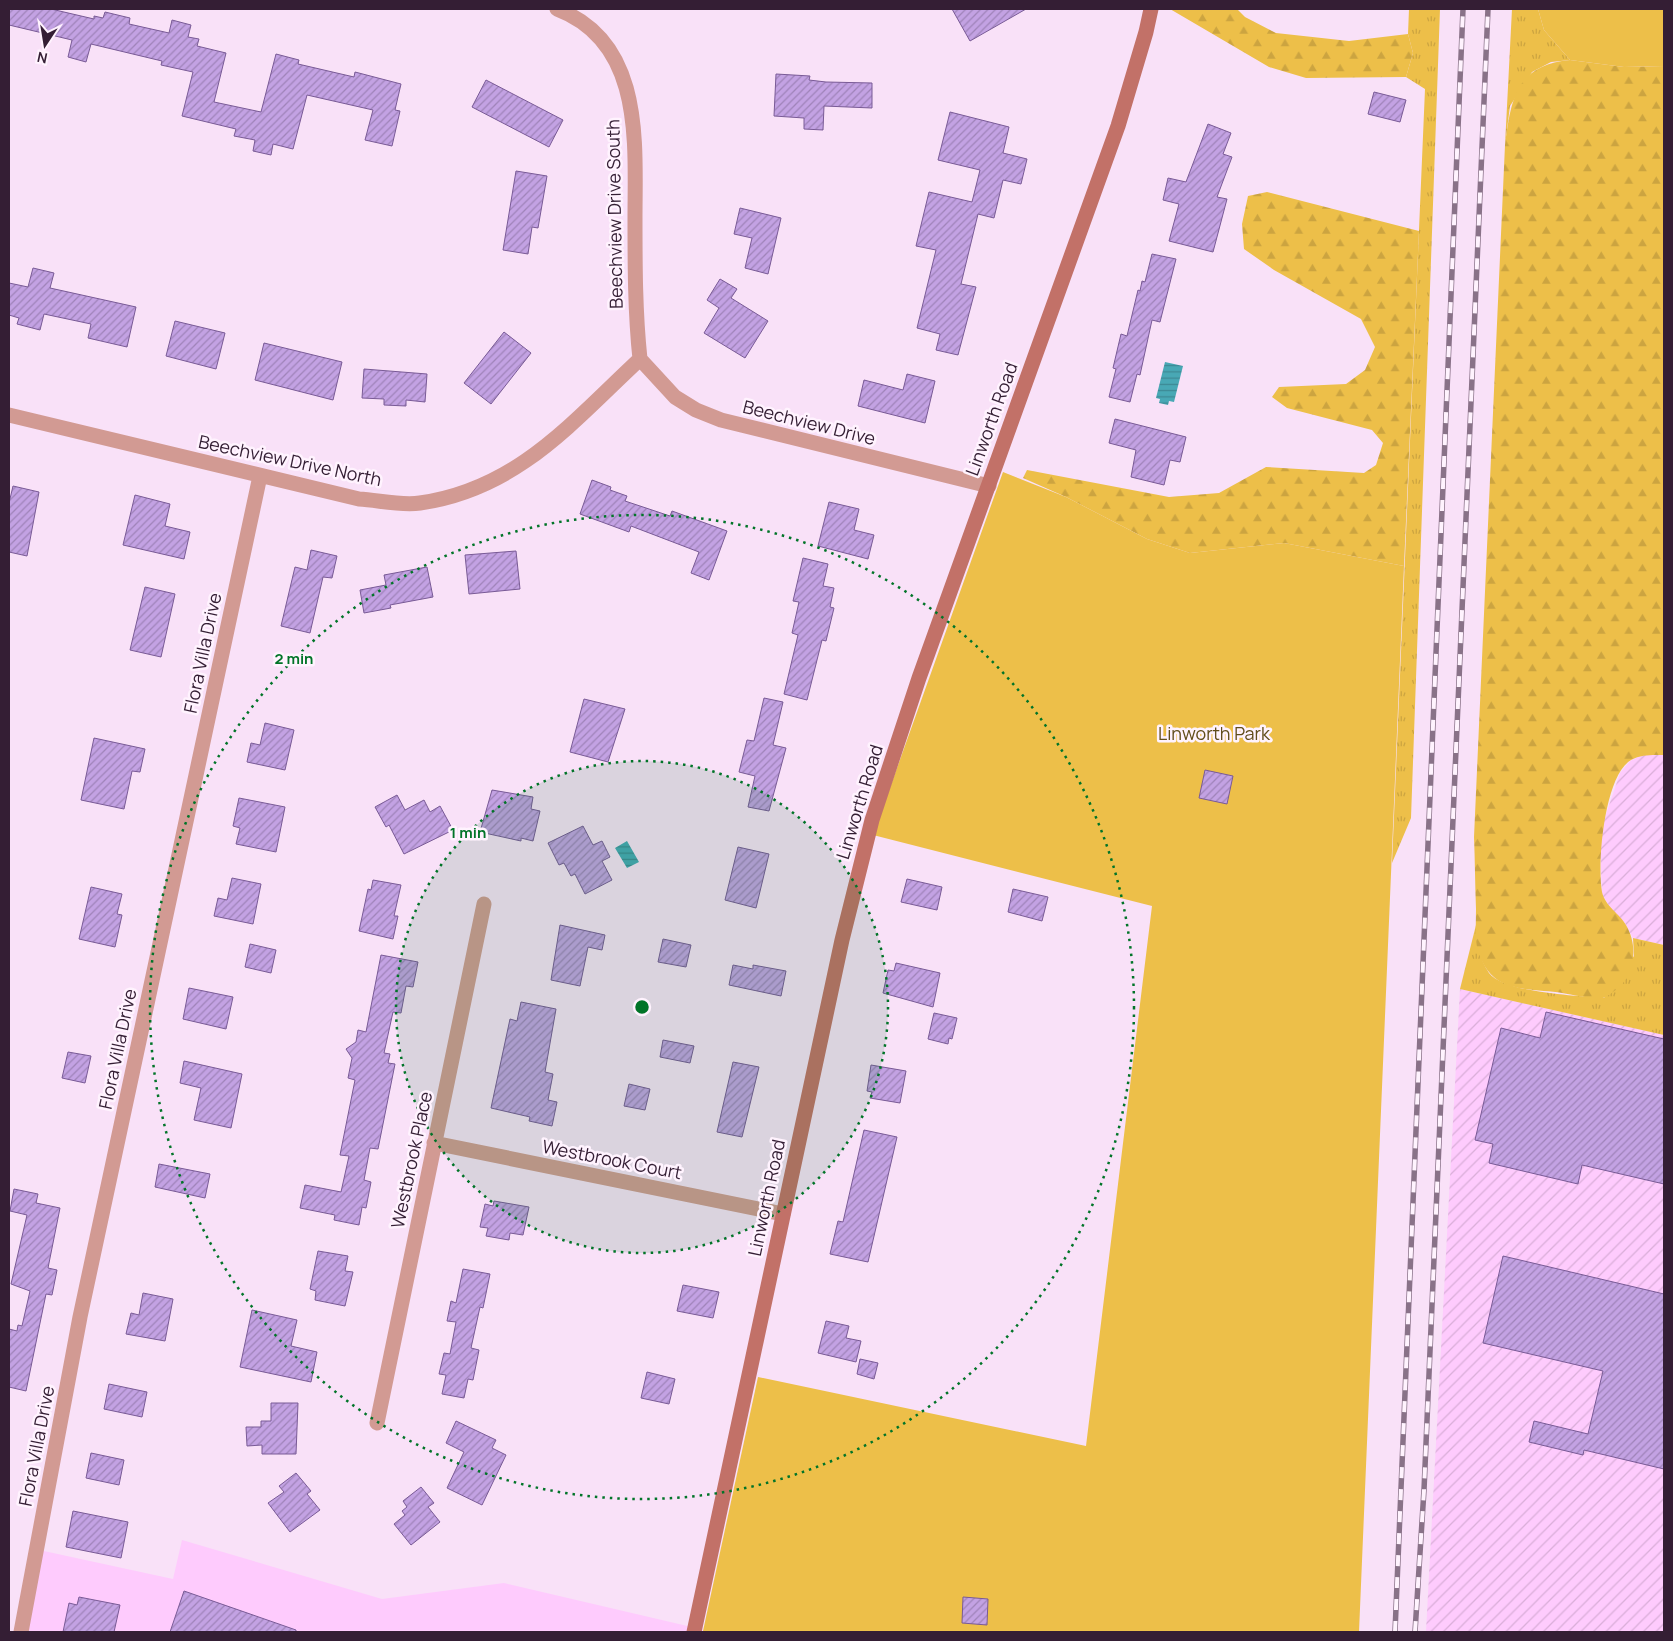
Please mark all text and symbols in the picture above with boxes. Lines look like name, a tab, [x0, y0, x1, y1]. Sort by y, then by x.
north arrow	[20, 20, 70, 70]
text: N	[35, 48, 49, 69]
street label: Beechview Drive South	[600, 119, 628, 309]
street label: Linworth Road	[959, 359, 1023, 479]
street label: Beechview Drive	[740, 394, 878, 450]
street label: Beechview Drive North	[196, 429, 384, 491]
street label: Flora Villa Drive	[178, 590, 226, 715]
text: 2 min	[274, 648, 314, 669]
park label: Linworth Park	[1158, 721, 1271, 745]
street label: Linworth Road	[830, 741, 888, 862]
text: 1 min	[450, 822, 486, 843]
street label: Flora Villa Drive	[93, 986, 141, 1111]
centre of rings	[633, 998, 651, 1016]
street label: Westbrook Place	[385, 1089, 437, 1230]
street label: Westbrook Court	[540, 1134, 684, 1184]
street label: Linworth Road	[742, 1137, 790, 1258]
street label: Flora Villa Drive	[13, 1383, 59, 1508]

